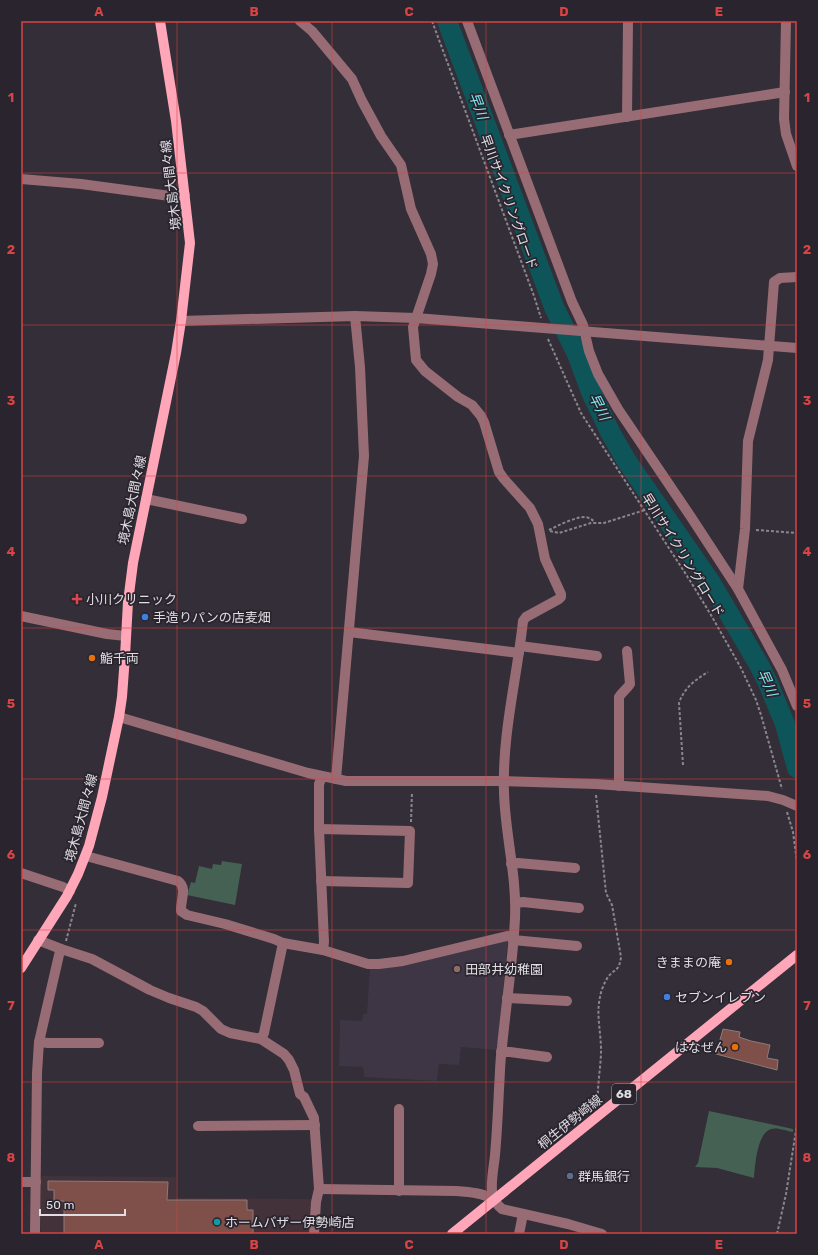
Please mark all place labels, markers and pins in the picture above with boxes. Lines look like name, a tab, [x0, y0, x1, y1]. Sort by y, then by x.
place label: 小川クリニック	[86, 592, 177, 607]
marker: 小川クリニック	[71, 593, 83, 605]
place label: 手造りパンの店麦畑	[153, 610, 271, 625]
marker: 手造りパンの店麦畑	[140, 612, 150, 622]
place label: 鮨千両	[100, 651, 139, 666]
marker: 鮨千両	[87, 653, 97, 663]
place label: きままの庵	[656, 955, 721, 970]
marker: きままの庵	[724, 957, 734, 967]
place label: 田部井幼稚園	[465, 962, 543, 977]
marker: 田部井幼稚園	[452, 964, 462, 974]
place label: セブンイレブン	[675, 990, 766, 1005]
marker: セブンイレブン	[662, 992, 672, 1002]
place label: はなぜん	[675, 1040, 727, 1055]
marker: はなぜん	[730, 1042, 740, 1052]
place label: 群馬銀行	[578, 1169, 630, 1184]
marker: 群馬銀行	[565, 1171, 575, 1181]
place label: ホームバザー伊勢崎店	[225, 1215, 355, 1230]
marker: ホームバザー伊勢崎店	[212, 1217, 222, 1227]

